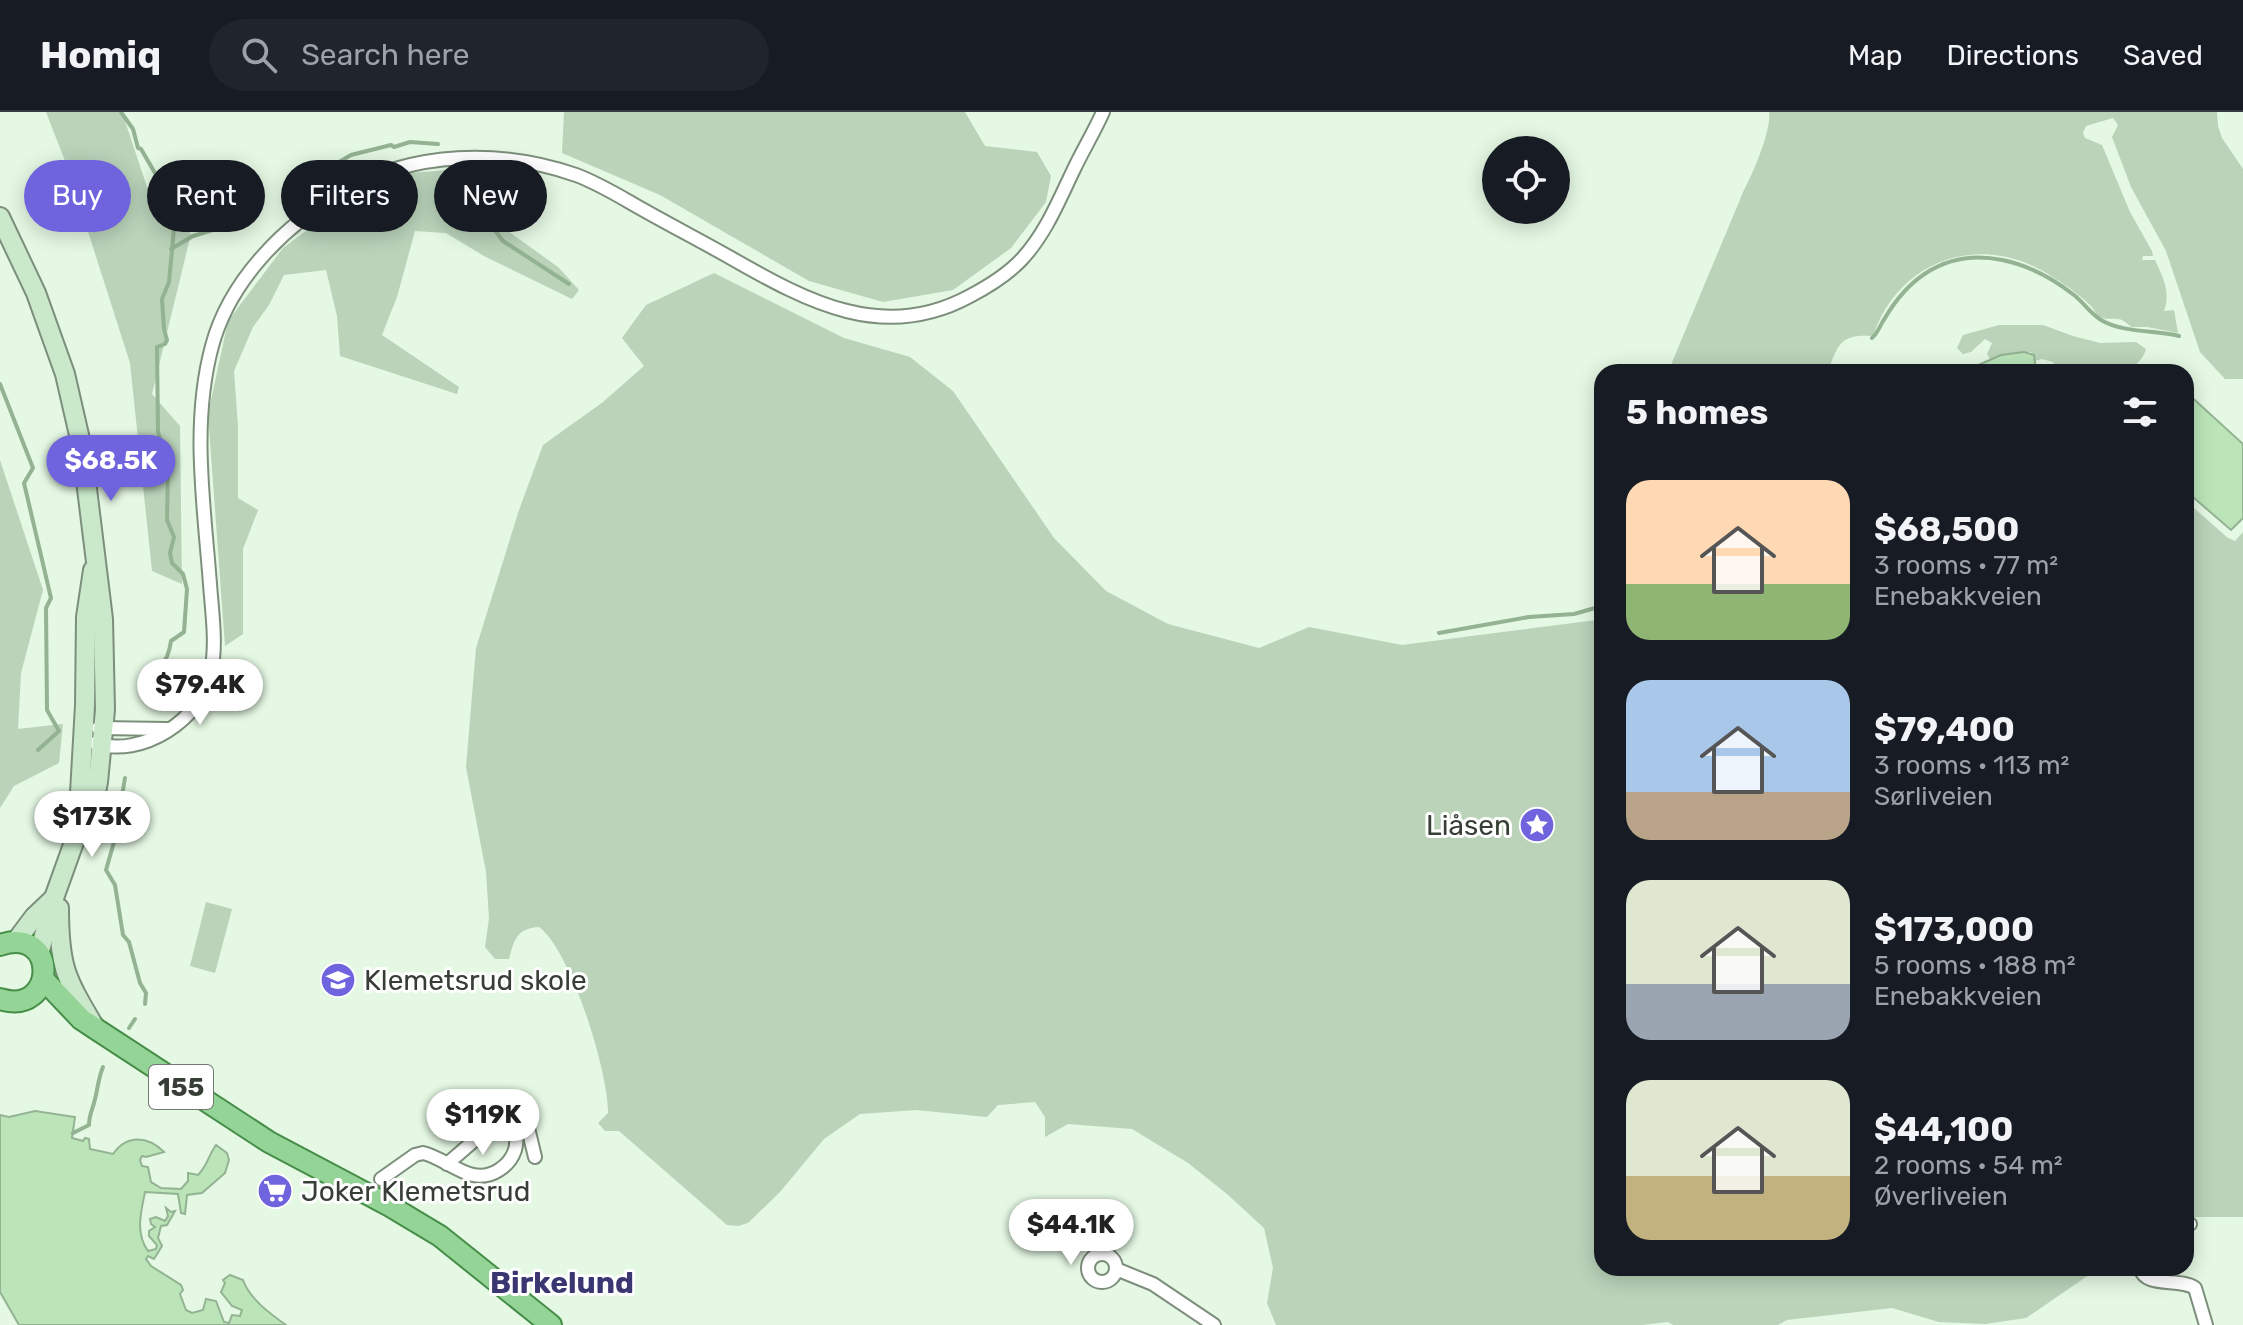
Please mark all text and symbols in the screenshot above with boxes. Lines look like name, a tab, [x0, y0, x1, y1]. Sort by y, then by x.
search box	[209, 19, 769, 91]
text: Homiq	[40, 32, 161, 78]
icon: search	[237, 33, 281, 77]
text: Search here	[301, 37, 469, 73]
text: Map	[1848, 39, 1902, 72]
text: Directions	[1946, 39, 2079, 72]
text: Saved	[2123, 39, 2203, 72]
map controls	[1482, 136, 1570, 224]
button: locate	[1482, 136, 1570, 224]
chip: Buy	[24, 160, 131, 232]
chip: Rent	[147, 160, 265, 232]
chip: Filters	[281, 160, 418, 232]
chip: New	[434, 160, 547, 232]
icon: filters	[2118, 390, 2162, 434]
text: 5 homes	[1626, 392, 1768, 433]
pin: $68.5K	[46, 435, 176, 503]
text: $68.5K	[64, 445, 158, 476]
text: $68,500	[1874, 509, 2019, 550]
icon: home	[1690, 512, 1786, 608]
text: 3 rooms · 77 m²	[1874, 550, 2058, 581]
text: Enebakkveien	[1874, 581, 2042, 612]
pin: $79.4K	[135, 659, 265, 727]
text: $79.4K	[155, 669, 245, 700]
text: $79,400	[1874, 709, 2015, 750]
icon: home	[1690, 712, 1786, 808]
text: 3 rooms · 113 m²	[1874, 750, 2069, 781]
text: Sørliveien	[1874, 781, 1993, 812]
pin: $173K	[36, 791, 148, 859]
text: $173K	[52, 801, 132, 832]
place icon: Liåsen	[1518, 806, 1556, 844]
place label: Liåsen	[1426, 809, 1511, 842]
text: $173,000	[1874, 909, 2034, 950]
icon: home	[1690, 912, 1786, 1008]
text: 5 rooms · 188 m²	[1874, 950, 2076, 981]
school or university icon: Klemetsrud skole	[319, 961, 357, 999]
place label: Klemetsrud skole	[364, 964, 587, 997]
text: Enebakkveien	[1874, 981, 2042, 1012]
road number: 155	[149, 1065, 213, 1109]
pin: $119K	[427, 1089, 539, 1157]
text: $119K	[444, 1099, 522, 1130]
text: $44,100	[1874, 1109, 2013, 1150]
icon: home	[1690, 1112, 1786, 1208]
text: 2 rooms · 54 m²	[1874, 1150, 2063, 1181]
supermarket icon: Joker Klemetsrud	[256, 1172, 294, 1210]
place label: Joker Klemetsrud	[301, 1175, 530, 1208]
text: Øverliveien	[1874, 1181, 2008, 1212]
pin: $44.1K	[1006, 1199, 1136, 1267]
text: $44.1K	[1027, 1209, 1115, 1240]
district label: Birkelund	[490, 1265, 634, 1301]

